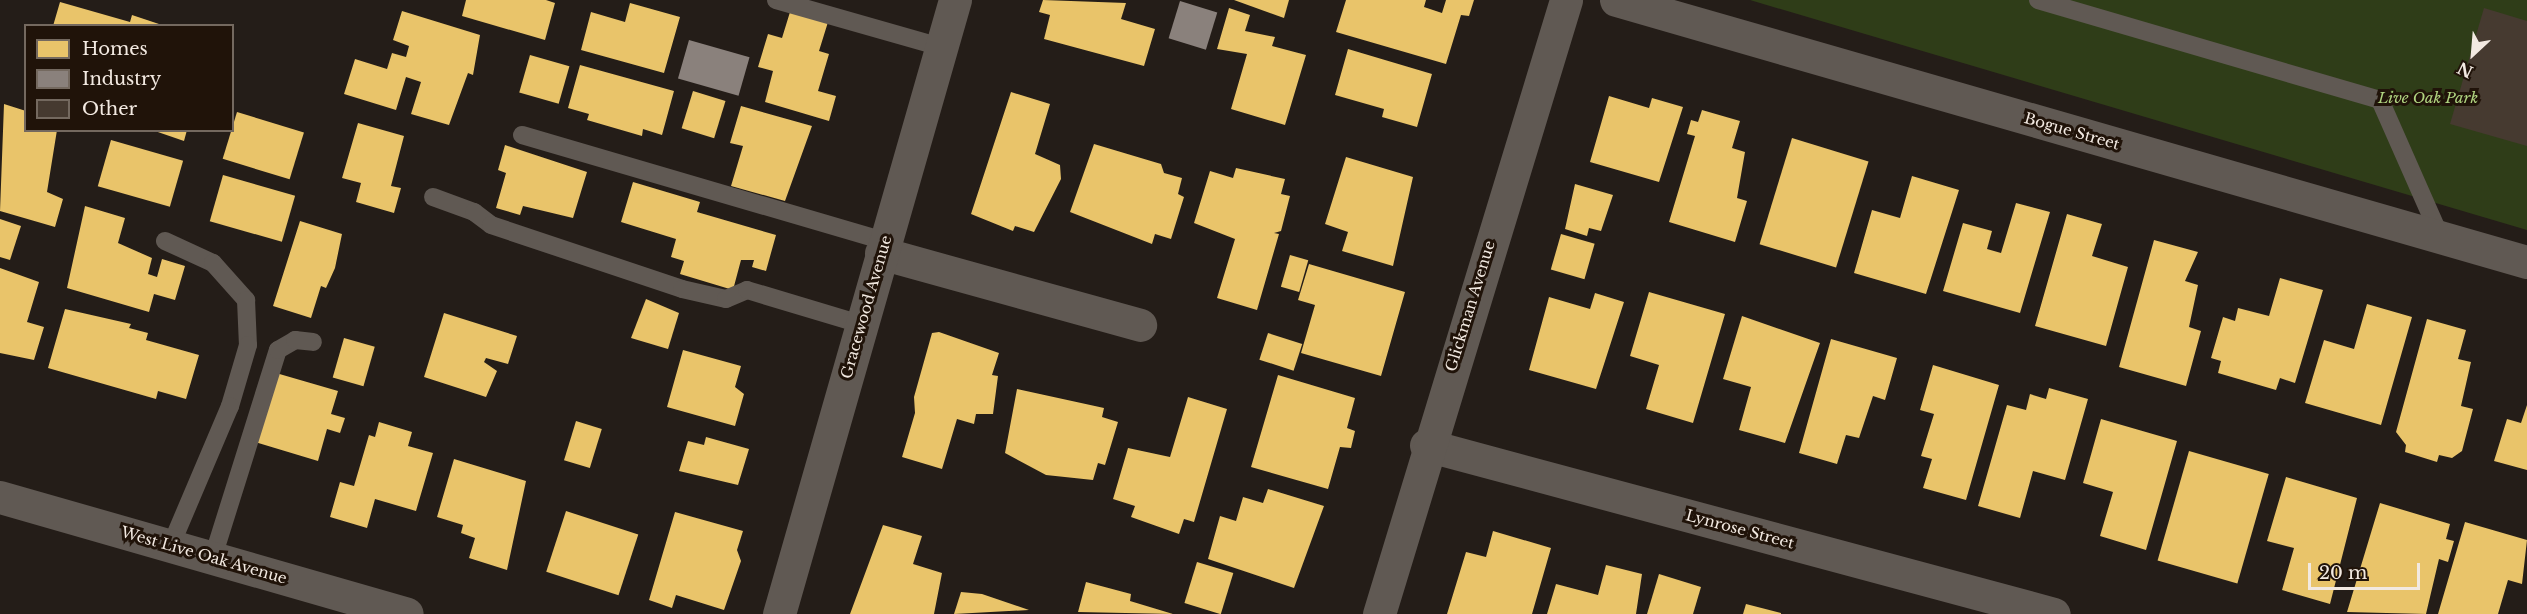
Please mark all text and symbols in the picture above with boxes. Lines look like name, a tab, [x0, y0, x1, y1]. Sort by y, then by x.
legend	[24, 24, 234, 132]
north arrow	[2443, 24, 2503, 84]
text: Homes	[82, 38, 148, 60]
text: N	[2454, 58, 2476, 82]
text: Industry	[82, 68, 161, 90]
park label: Live Oak Park	[2378, 89, 2478, 107]
text: Other	[82, 98, 137, 120]
street label: Bogue Street	[2022, 109, 2122, 153]
street label: Gracewood Avenue	[837, 233, 895, 381]
street label: Glickman Avenue	[1441, 238, 1499, 374]
street label: Lynrose Street	[1684, 506, 1796, 552]
street label: West Live Oak Avenue	[119, 523, 289, 587]
scale bar	[2311, 551, 2424, 589]
text: 20 m	[2319, 562, 2367, 584]

